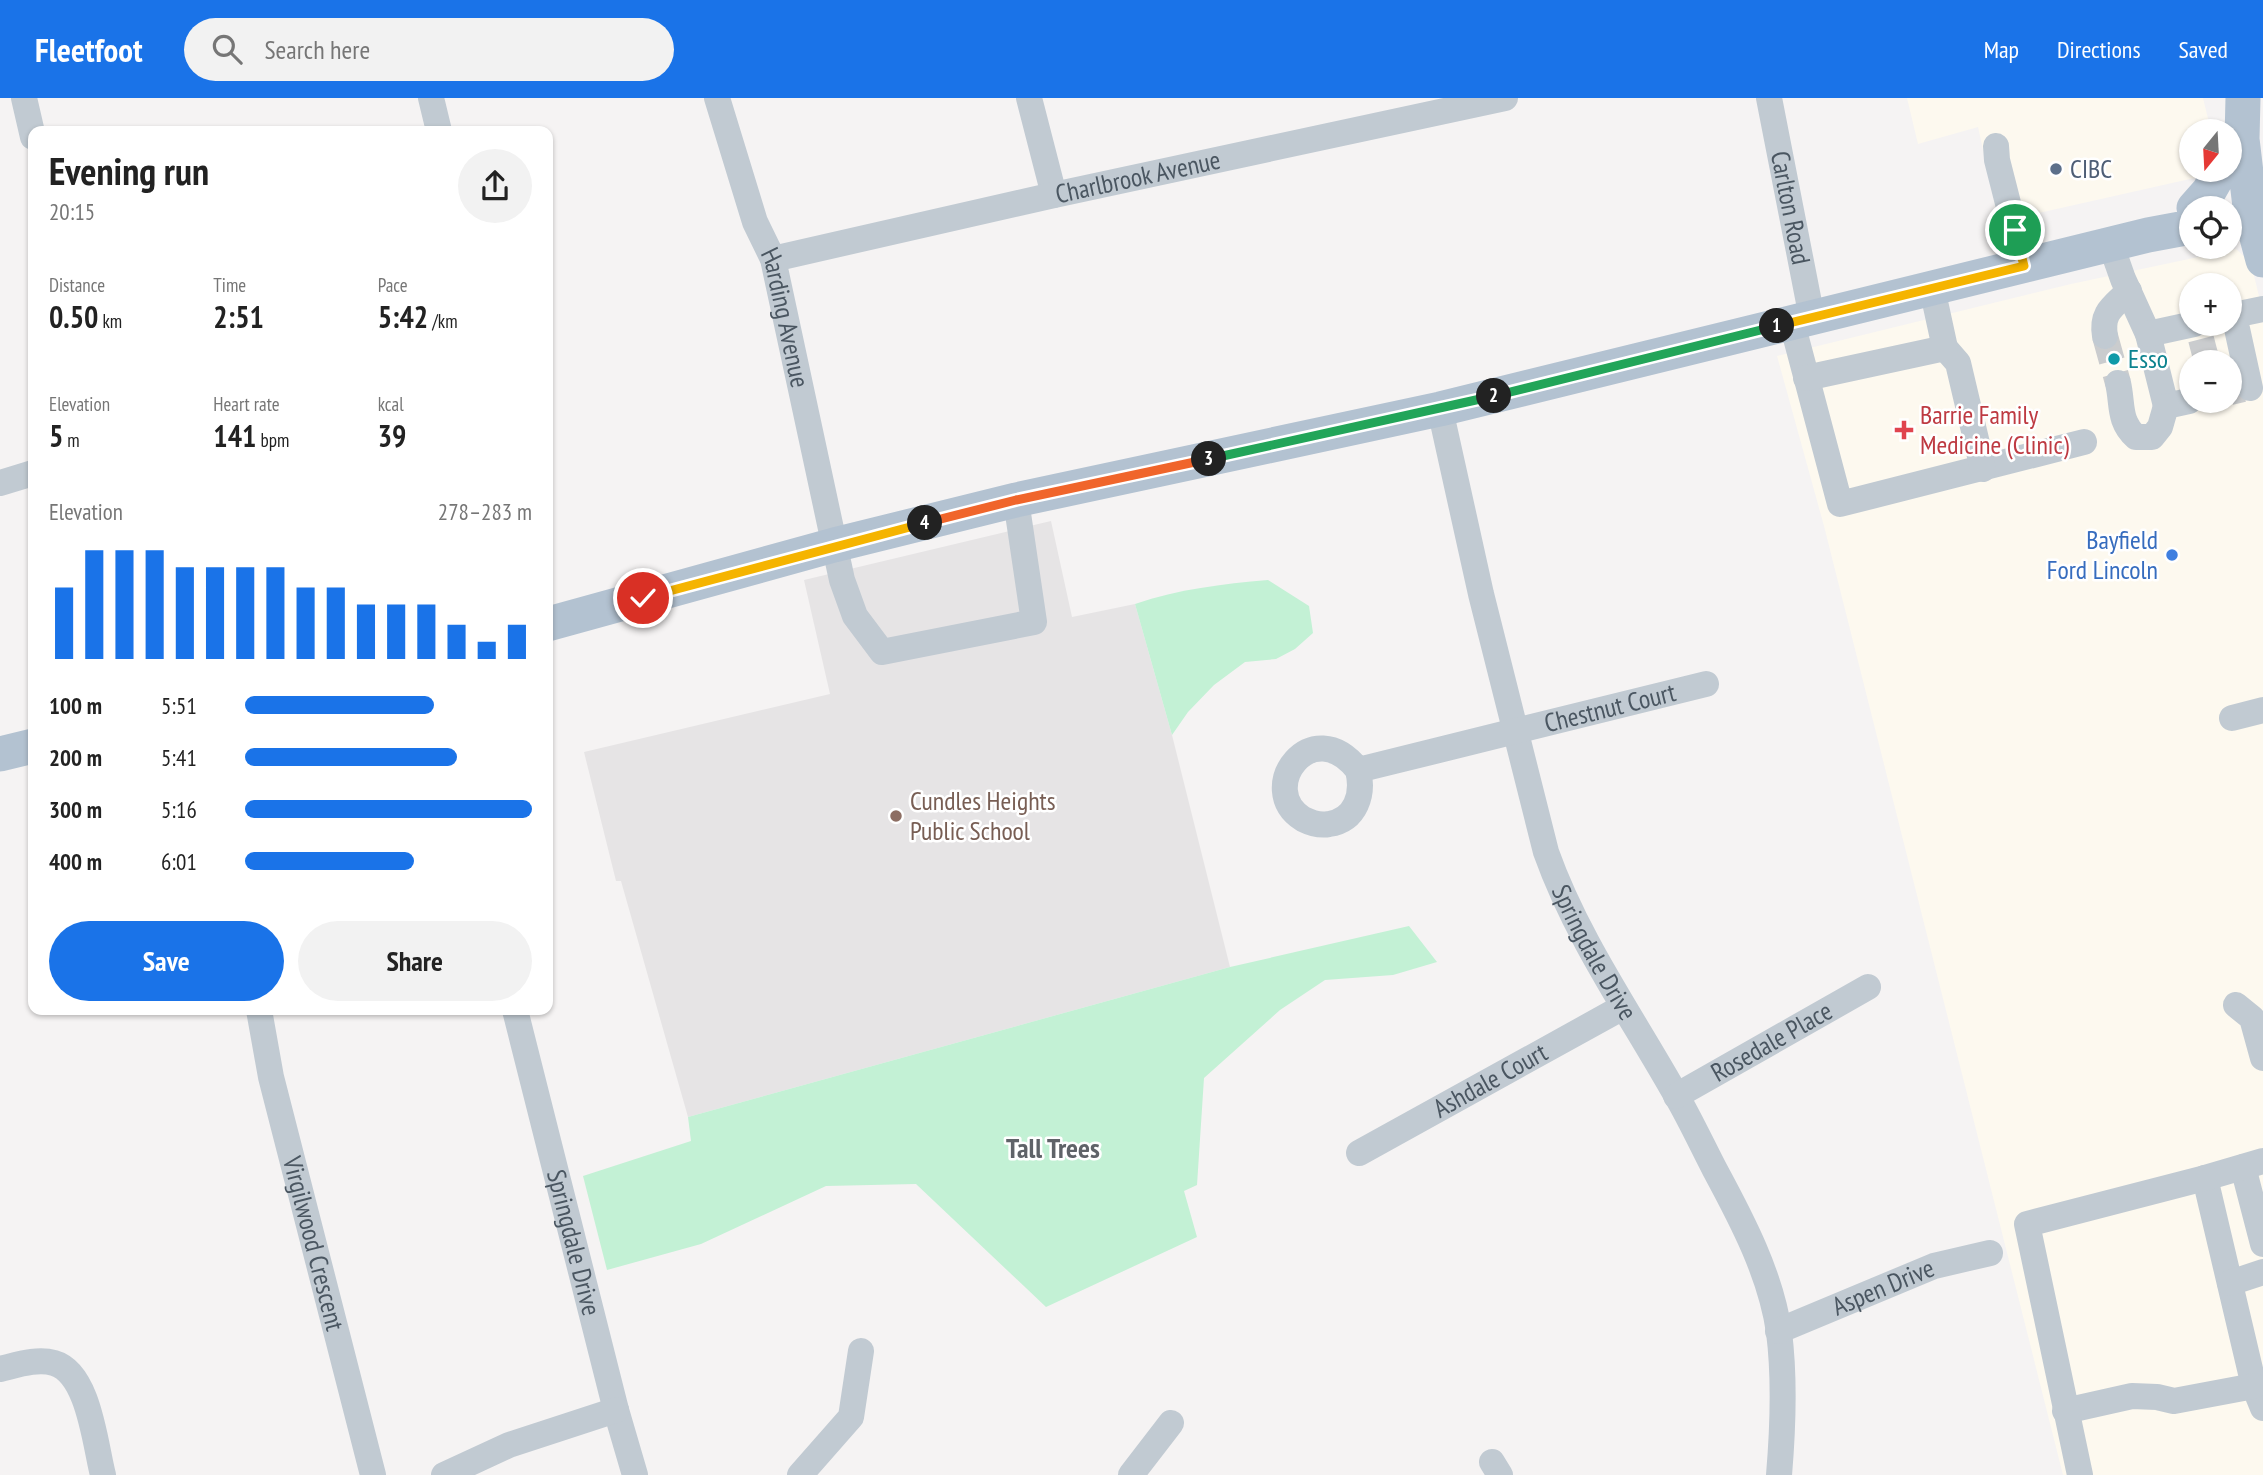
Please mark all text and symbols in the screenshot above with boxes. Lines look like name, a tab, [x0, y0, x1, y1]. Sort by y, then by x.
search box	[184, 18, 674, 81]
text: Fleetfoot	[35, 28, 142, 71]
icon: search	[208, 30, 246, 68]
text: Search here	[264, 33, 370, 66]
text: Map	[1984, 34, 2019, 65]
text: Directions	[2057, 34, 2141, 65]
text: Saved	[2179, 34, 2228, 65]
north arrow	[2179, 119, 2242, 182]
map controls	[2179, 119, 2242, 413]
street label: Charlbrook Avenue	[1052, 143, 1223, 210]
text: Evening run	[49, 146, 209, 195]
street label: Carlton Road	[1764, 148, 1818, 267]
button: share	[458, 149, 532, 223]
place label: CIBC	[2070, 152, 2112, 185]
marker: CIBC	[2048, 161, 2064, 177]
button: locate	[2179, 196, 2242, 259]
text: 20:15	[49, 197, 95, 226]
pin	[1985, 200, 2045, 260]
icon: arrive	[1996, 211, 2034, 249]
street label: Harding Avenue	[754, 242, 817, 390]
text: Distance	[49, 273, 105, 297]
text: Time	[213, 273, 246, 297]
text: Pace	[378, 273, 408, 297]
button: +	[2179, 273, 2242, 336]
text: 0.50	[49, 297, 98, 336]
text: 2:51	[213, 297, 264, 336]
text: 5:42	[378, 297, 428, 336]
pin: 1	[1760, 308, 1795, 344]
text: km	[98, 309, 122, 333]
text: /km	[428, 309, 458, 333]
text: 1	[1772, 313, 1781, 337]
place label: Esso	[2128, 342, 2168, 375]
button: −	[2179, 350, 2242, 413]
marker: Esso	[2106, 351, 2122, 367]
pin: 2	[1476, 378, 1512, 414]
text: 2	[1489, 383, 1498, 407]
text: Elevation	[49, 392, 110, 416]
text: Heart rate	[213, 392, 280, 416]
text: kcal	[378, 392, 404, 416]
place label: Barrie Family Medicine (Clinic)	[1920, 398, 2069, 461]
text: 5	[49, 416, 63, 455]
text: 141	[213, 416, 256, 455]
text: 39	[378, 416, 406, 455]
marker: Barrie Family Medicine (Clinic)	[1894, 420, 1914, 440]
text: m	[63, 428, 80, 452]
text: bpm	[256, 428, 289, 452]
pin: 3	[1192, 442, 1226, 476]
text: 3	[1204, 446, 1213, 470]
text: Elevation	[49, 497, 123, 526]
text: 278–283 m	[438, 497, 532, 526]
pin: 4	[908, 506, 942, 540]
text: 4	[920, 510, 929, 534]
place label: Bayfield Ford Lincoln	[2047, 523, 2158, 586]
marker: Bayfield Ford Lincoln	[2164, 547, 2180, 563]
pin	[613, 568, 673, 628]
icon: check	[624, 579, 662, 617]
street label: Chestnut Court	[1541, 675, 1679, 739]
text: 100 m	[49, 691, 102, 720]
text: 5:51	[161, 691, 197, 720]
text: 200 m	[49, 743, 102, 772]
text: 5:41	[161, 743, 197, 772]
place label: Cundles Heights Public School	[910, 784, 1056, 847]
text: 300 m	[49, 795, 102, 824]
text: 5:16	[161, 795, 197, 824]
marker: Cundles Heights Public School	[888, 808, 904, 824]
text: 400 m	[49, 847, 102, 876]
text: 6:01	[161, 847, 197, 876]
street label: Springdale Drive	[1545, 879, 1645, 1026]
button: Save	[49, 921, 284, 1001]
button: Share	[298, 921, 532, 1001]
street label: Rosedale Place	[1705, 994, 1838, 1089]
street label: Ashdale Court	[1427, 1035, 1553, 1125]
district label: Tall Trees	[1006, 1129, 1100, 1166]
street label: Virgilwood Crescent	[276, 1152, 352, 1334]
street label: Springdale Drive	[540, 1166, 608, 1319]
street label: Aspen Drive	[1827, 1251, 1939, 1323]

